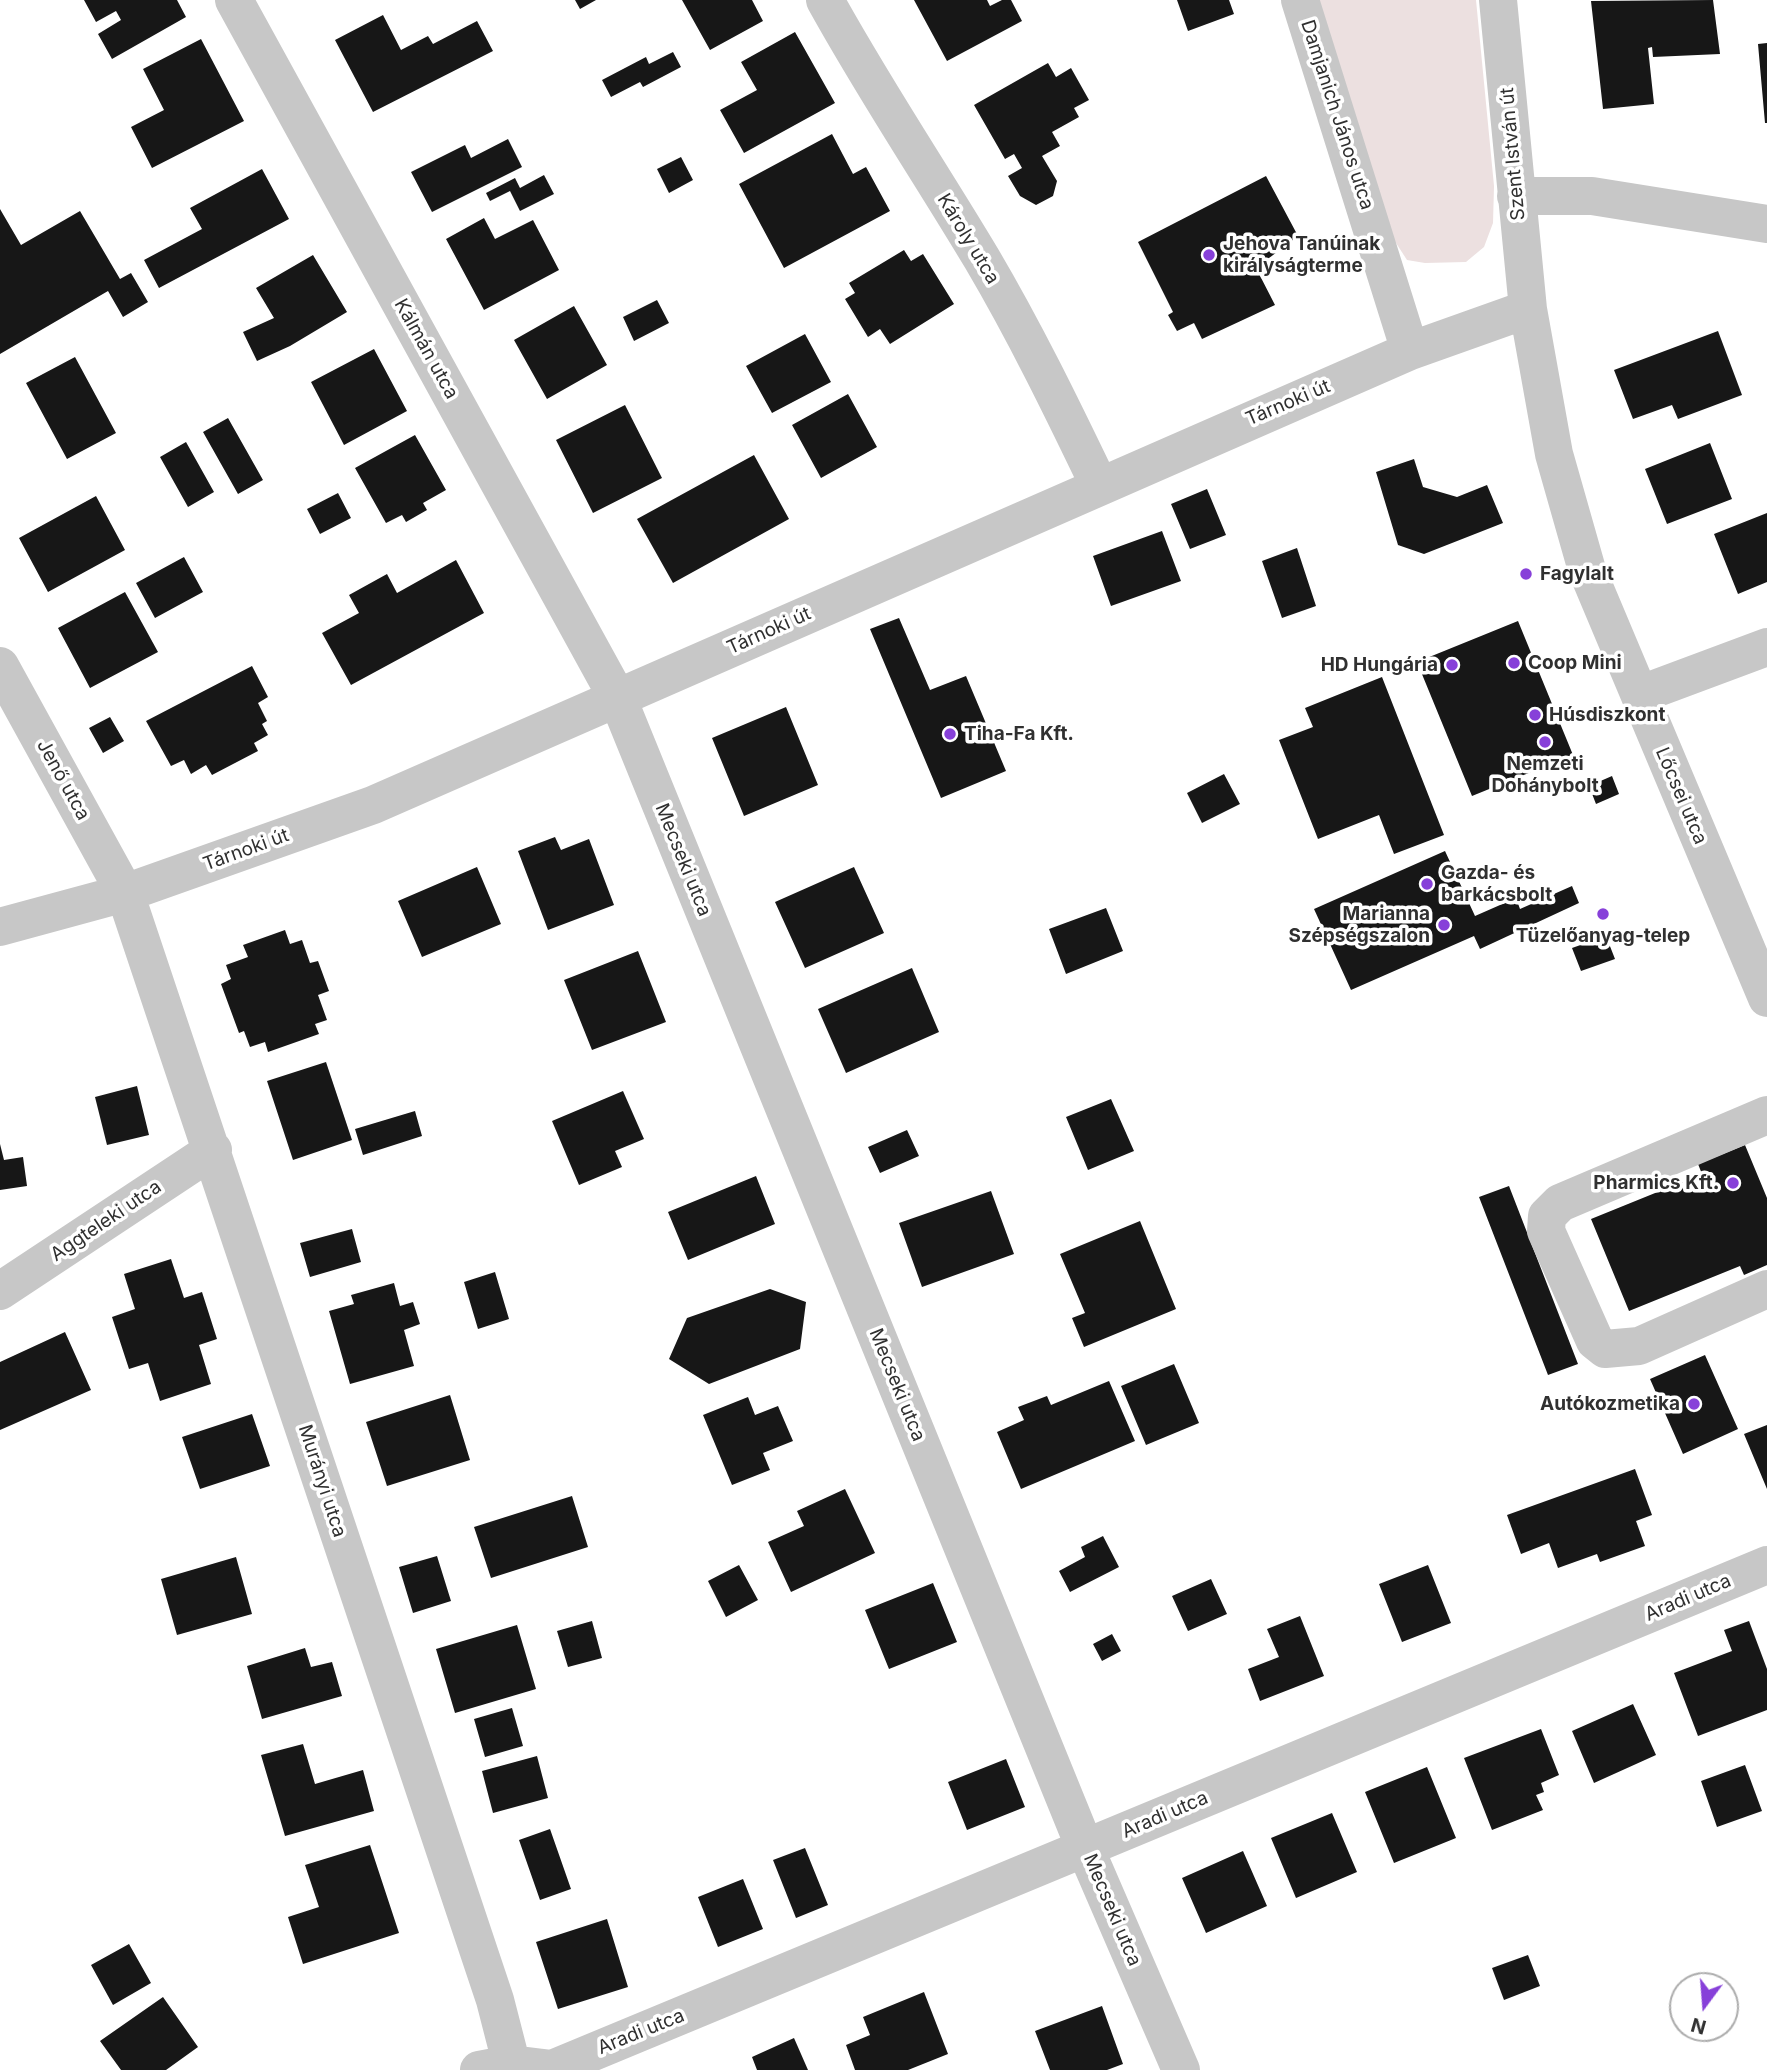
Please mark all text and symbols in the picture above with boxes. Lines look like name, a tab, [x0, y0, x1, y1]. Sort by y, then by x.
street label: Damjanich János utca	[1296, 17, 1378, 213]
street label: Szent István út	[1496, 87, 1530, 221]
street label: Károly utca	[932, 190, 1004, 288]
place label: Jehova Tanúinak királyságterme	[1223, 233, 1380, 277]
marker: Jehova Tanúinak királyságterme	[1201, 247, 1217, 263]
street label: Kálmán utca	[389, 295, 463, 403]
street label: Tárnoki út	[1242, 375, 1334, 431]
place label: Fagylalt	[1540, 563, 1614, 585]
marker: Fagylalt	[1518, 566, 1534, 582]
street label: Tárnoki út	[724, 602, 814, 660]
place label: Coop Mini	[1528, 652, 1622, 674]
place label: HD Hungária	[1321, 654, 1438, 676]
marker: Coop Mini	[1506, 655, 1522, 671]
marker: HD Hungária	[1444, 657, 1460, 673]
place label: Húsdiszkont	[1549, 704, 1665, 726]
marker: Húsdiszkont	[1527, 707, 1543, 723]
place label: Tiha-Fa Kft.	[964, 723, 1074, 745]
marker: Tiha-Fa Kft.	[942, 726, 958, 742]
marker: Nemzeti Dohánybolt	[1537, 734, 1553, 750]
street label: Jenő utca	[31, 736, 95, 824]
street label: Lőcsei utca	[1650, 744, 1712, 848]
place label: Nemzeti Dohánybolt	[1491, 753, 1599, 797]
street label: Mecseki utca	[650, 800, 716, 920]
street label: Tárnoki út	[200, 824, 292, 876]
place label: Gazda- és barkácsbolt	[1441, 862, 1552, 906]
marker: Gazda- és barkácsbolt	[1419, 876, 1435, 892]
place label: Marianna Szépségszalon	[1289, 903, 1430, 947]
marker: Tüzelőanyag-telep	[1595, 906, 1611, 922]
marker: Marianna Szépségszalon	[1436, 917, 1452, 933]
place label: Tüzelőanyag-telep	[1516, 925, 1690, 947]
place label: Pharmics Kft.	[1593, 1172, 1719, 1194]
marker: Pharmics Kft.	[1725, 1175, 1741, 1191]
street label: Aggteleki utca	[46, 1176, 166, 1266]
street label: Mecseki utca	[864, 1325, 930, 1445]
place label: Autókozmetika	[1540, 1393, 1680, 1415]
marker: Autókozmetika	[1686, 1396, 1702, 1412]
street label: Murányi utca	[293, 1422, 351, 1540]
street label: Aradi utca	[1641, 1570, 1735, 1626]
street label: Aradi utca	[1118, 1787, 1212, 1843]
street label: Mecseki utca	[1078, 1851, 1146, 1969]
north arrow	[1669, 1972, 1739, 2042]
street label: Aradi utca	[594, 2004, 688, 2060]
text: N	[1689, 2013, 1709, 2039]

